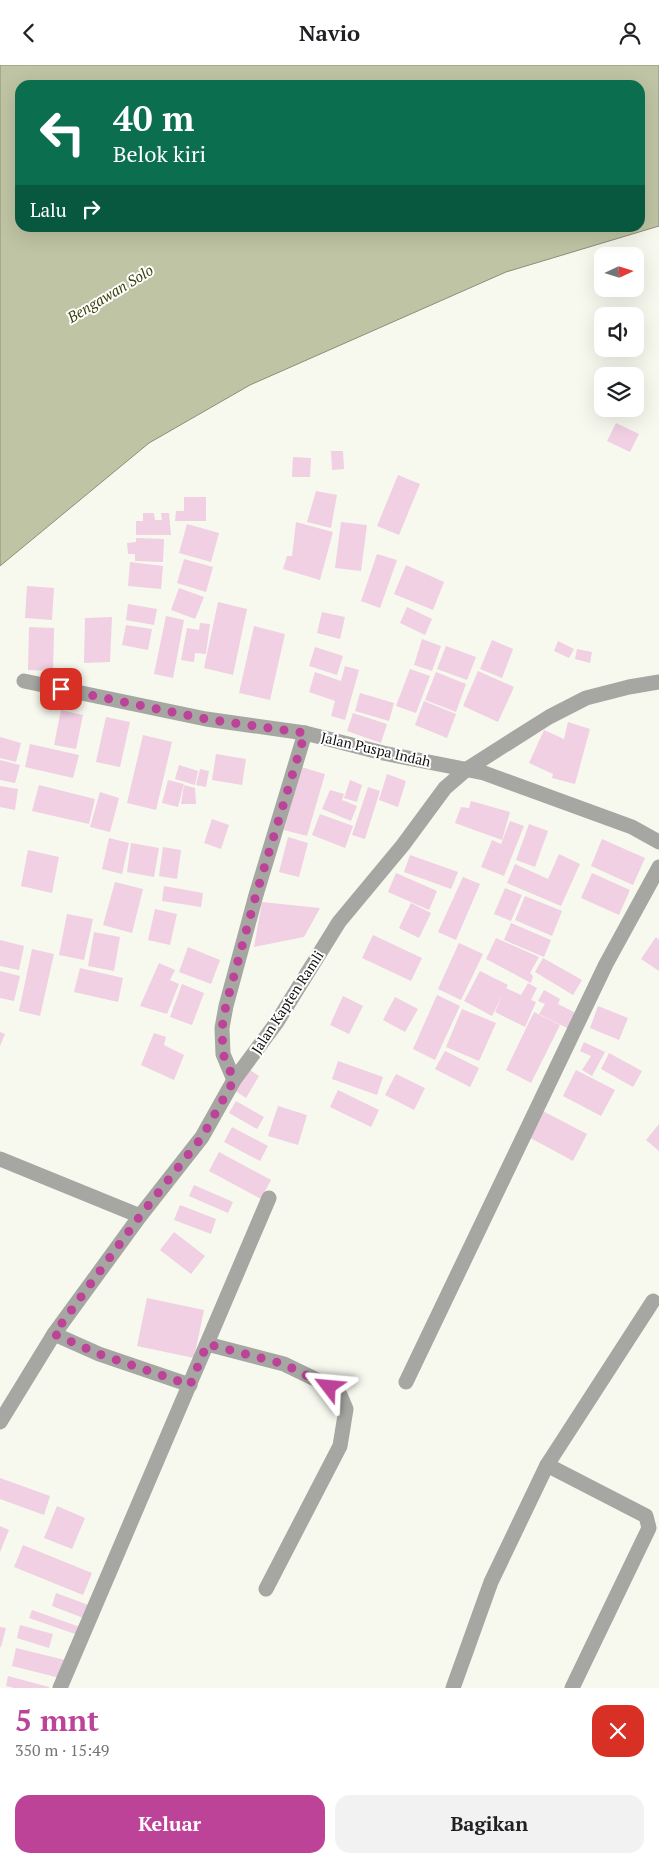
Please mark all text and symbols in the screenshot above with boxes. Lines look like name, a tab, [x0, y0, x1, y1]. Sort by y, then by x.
text: Navio	[299, 18, 360, 47]
icon: back	[15, 19, 43, 47]
icon: person	[616, 19, 644, 47]
text: 40 m	[113, 95, 194, 141]
icon: left	[30, 100, 95, 165]
text: Belok kiri	[113, 139, 206, 168]
icon: right	[77, 195, 105, 223]
text: Lalu	[30, 197, 67, 222]
north arrow	[594, 247, 644, 297]
map controls	[594, 247, 644, 417]
water label: Bengawan Solo	[62, 259, 157, 327]
button: sound	[594, 307, 644, 357]
button: layers	[594, 367, 644, 417]
pin	[40, 668, 82, 710]
icon: arrive	[47, 675, 75, 703]
street label: Jalan Puspa Indah	[319, 727, 433, 771]
street label: Jalan Kapten Ramli	[247, 947, 327, 1057]
position arrow	[302, 1360, 354, 1412]
text: 5 mnt	[15, 1700, 99, 1740]
button: close	[592, 1705, 644, 1757]
text: 350 m · 15:49	[15, 1739, 109, 1761]
button: Keluar	[15, 1795, 325, 1853]
button: Bagikan	[335, 1795, 644, 1853]

